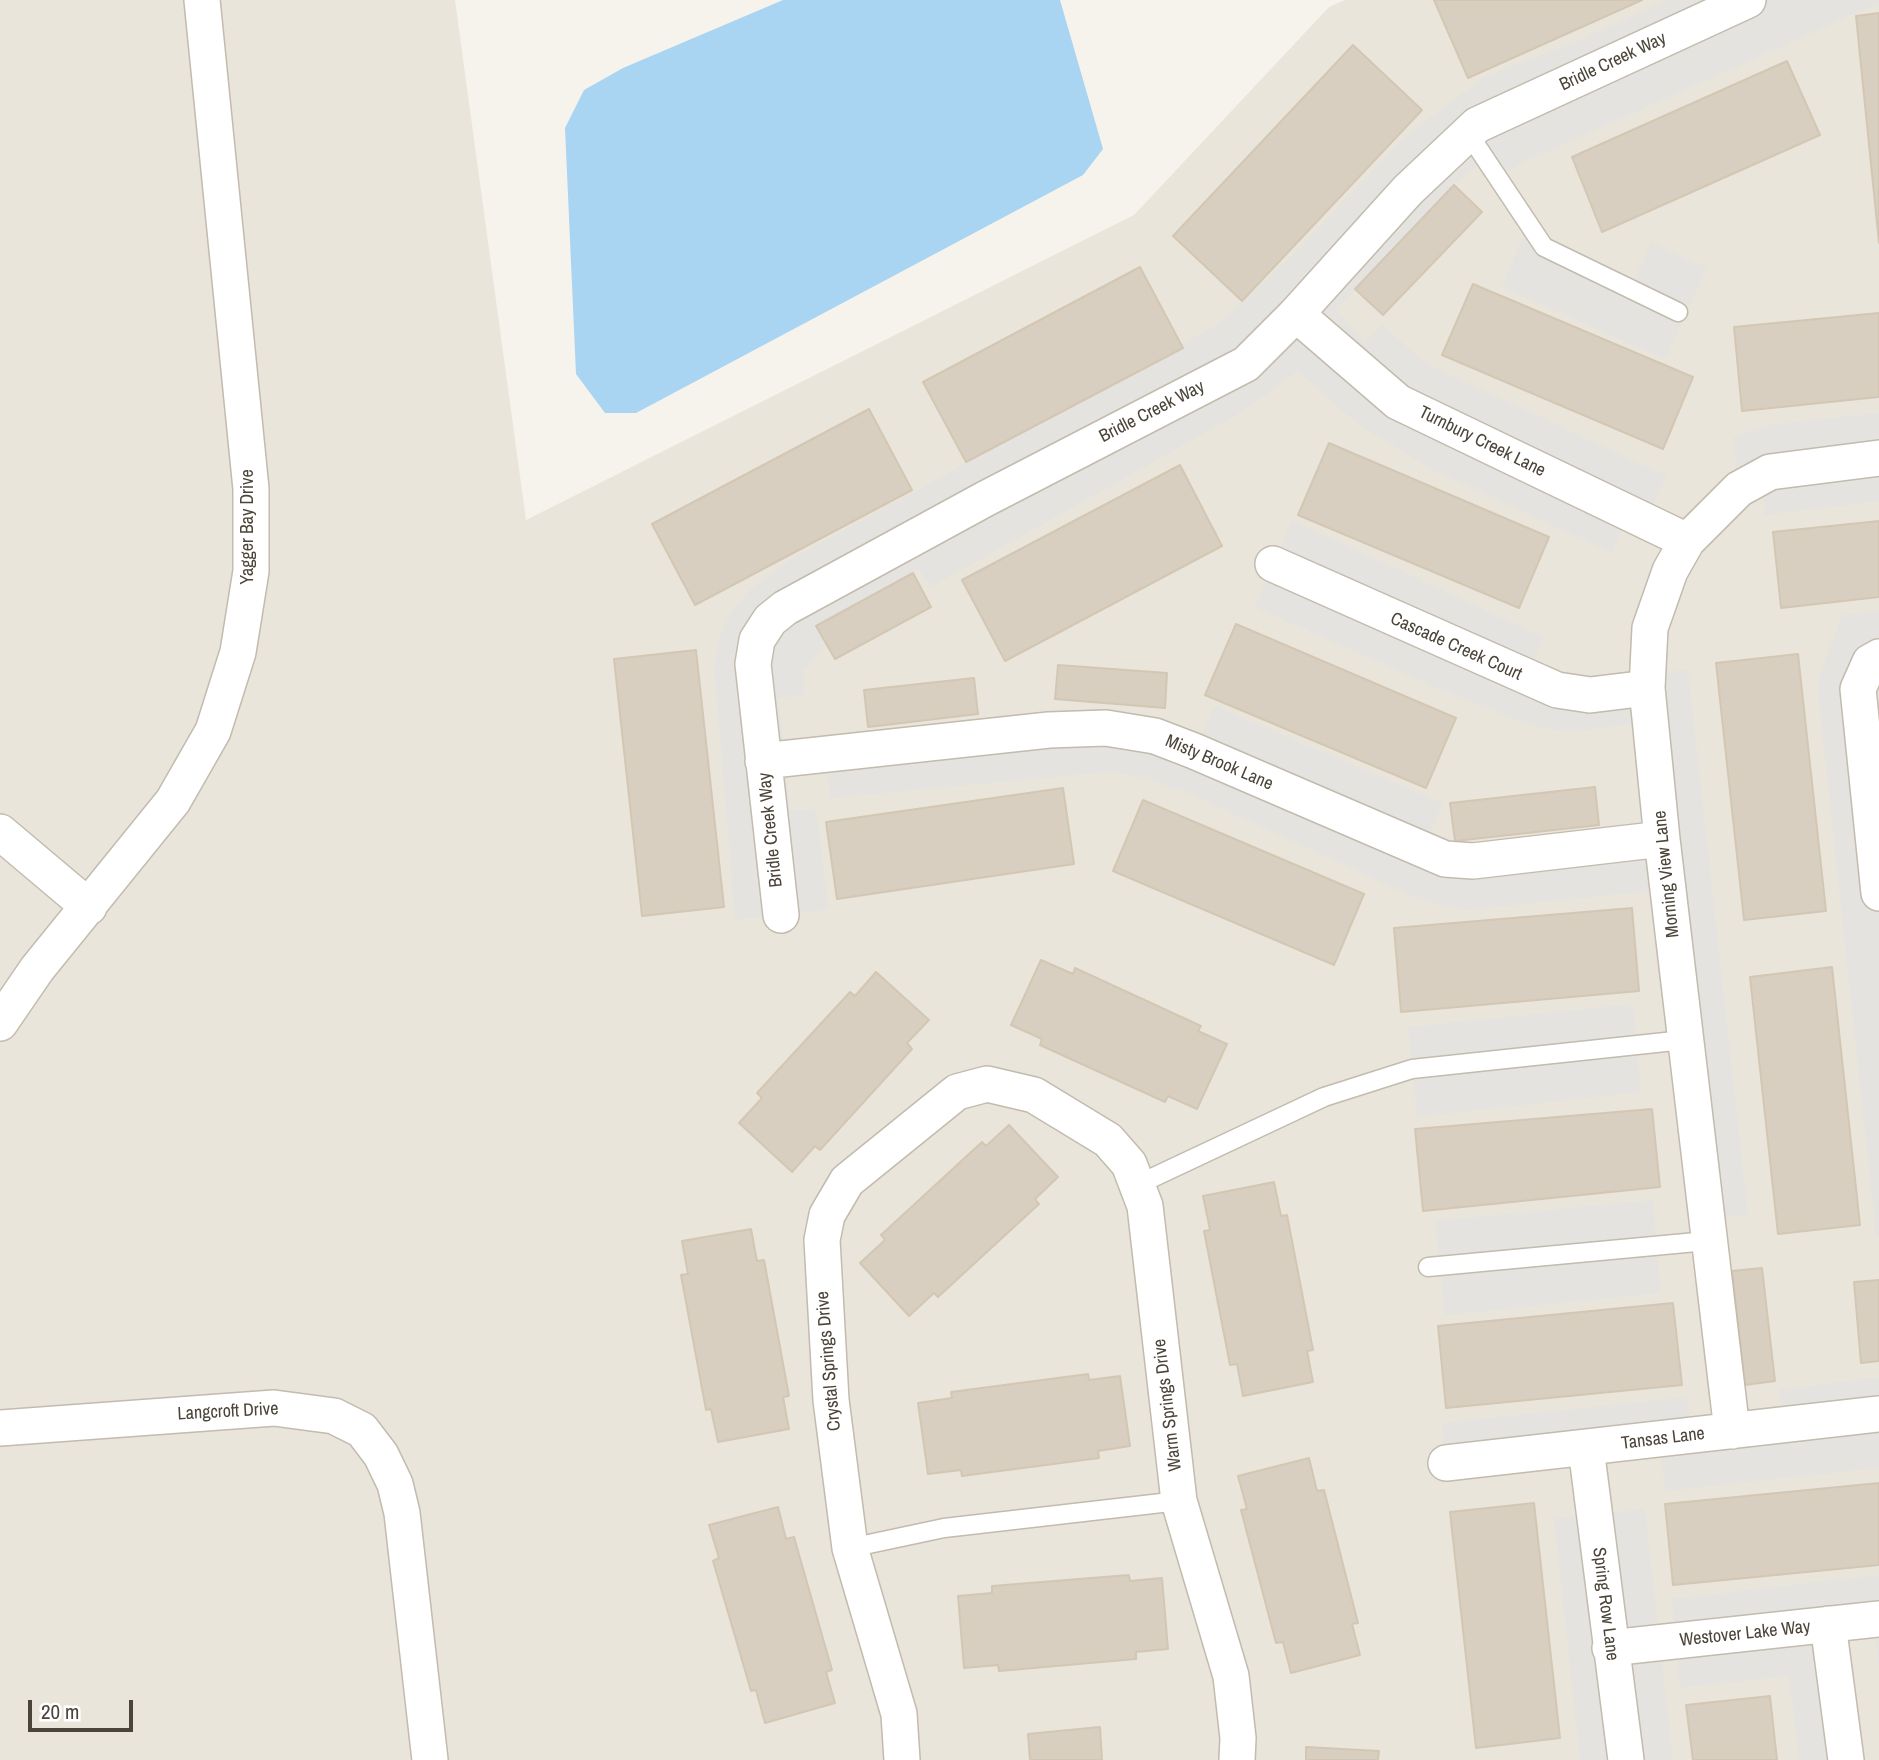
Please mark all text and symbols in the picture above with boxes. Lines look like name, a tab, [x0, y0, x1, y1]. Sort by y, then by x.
street label: Bridle Creek Way	[1556, 28, 1670, 96]
street label: Bridle Creek Way	[1096, 376, 1208, 448]
street label: Turnbury Creek Lane	[1415, 402, 1549, 482]
street label: Yagger Bay Drive	[237, 469, 259, 585]
street label: Cascade Creek Court	[1387, 608, 1525, 686]
street label: Misty Brook Lane	[1162, 731, 1276, 795]
street label: Bridle Creek Way	[754, 772, 788, 888]
street label: Morning View Lane	[1650, 809, 1684, 939]
street label: Crystal Springs Drive	[812, 1290, 846, 1432]
street label: Warm Springs Drive	[1149, 1338, 1187, 1472]
street label: Langcroft Drive	[177, 1399, 279, 1425]
street label: Tansas Lane	[1620, 1423, 1706, 1455]
street label: Spring Row Lane	[1587, 1546, 1623, 1662]
street label: Westover Lake Way	[1679, 1616, 1811, 1652]
scale bar	[32, 1686, 136, 1730]
text: 20 m	[41, 1697, 79, 1726]

